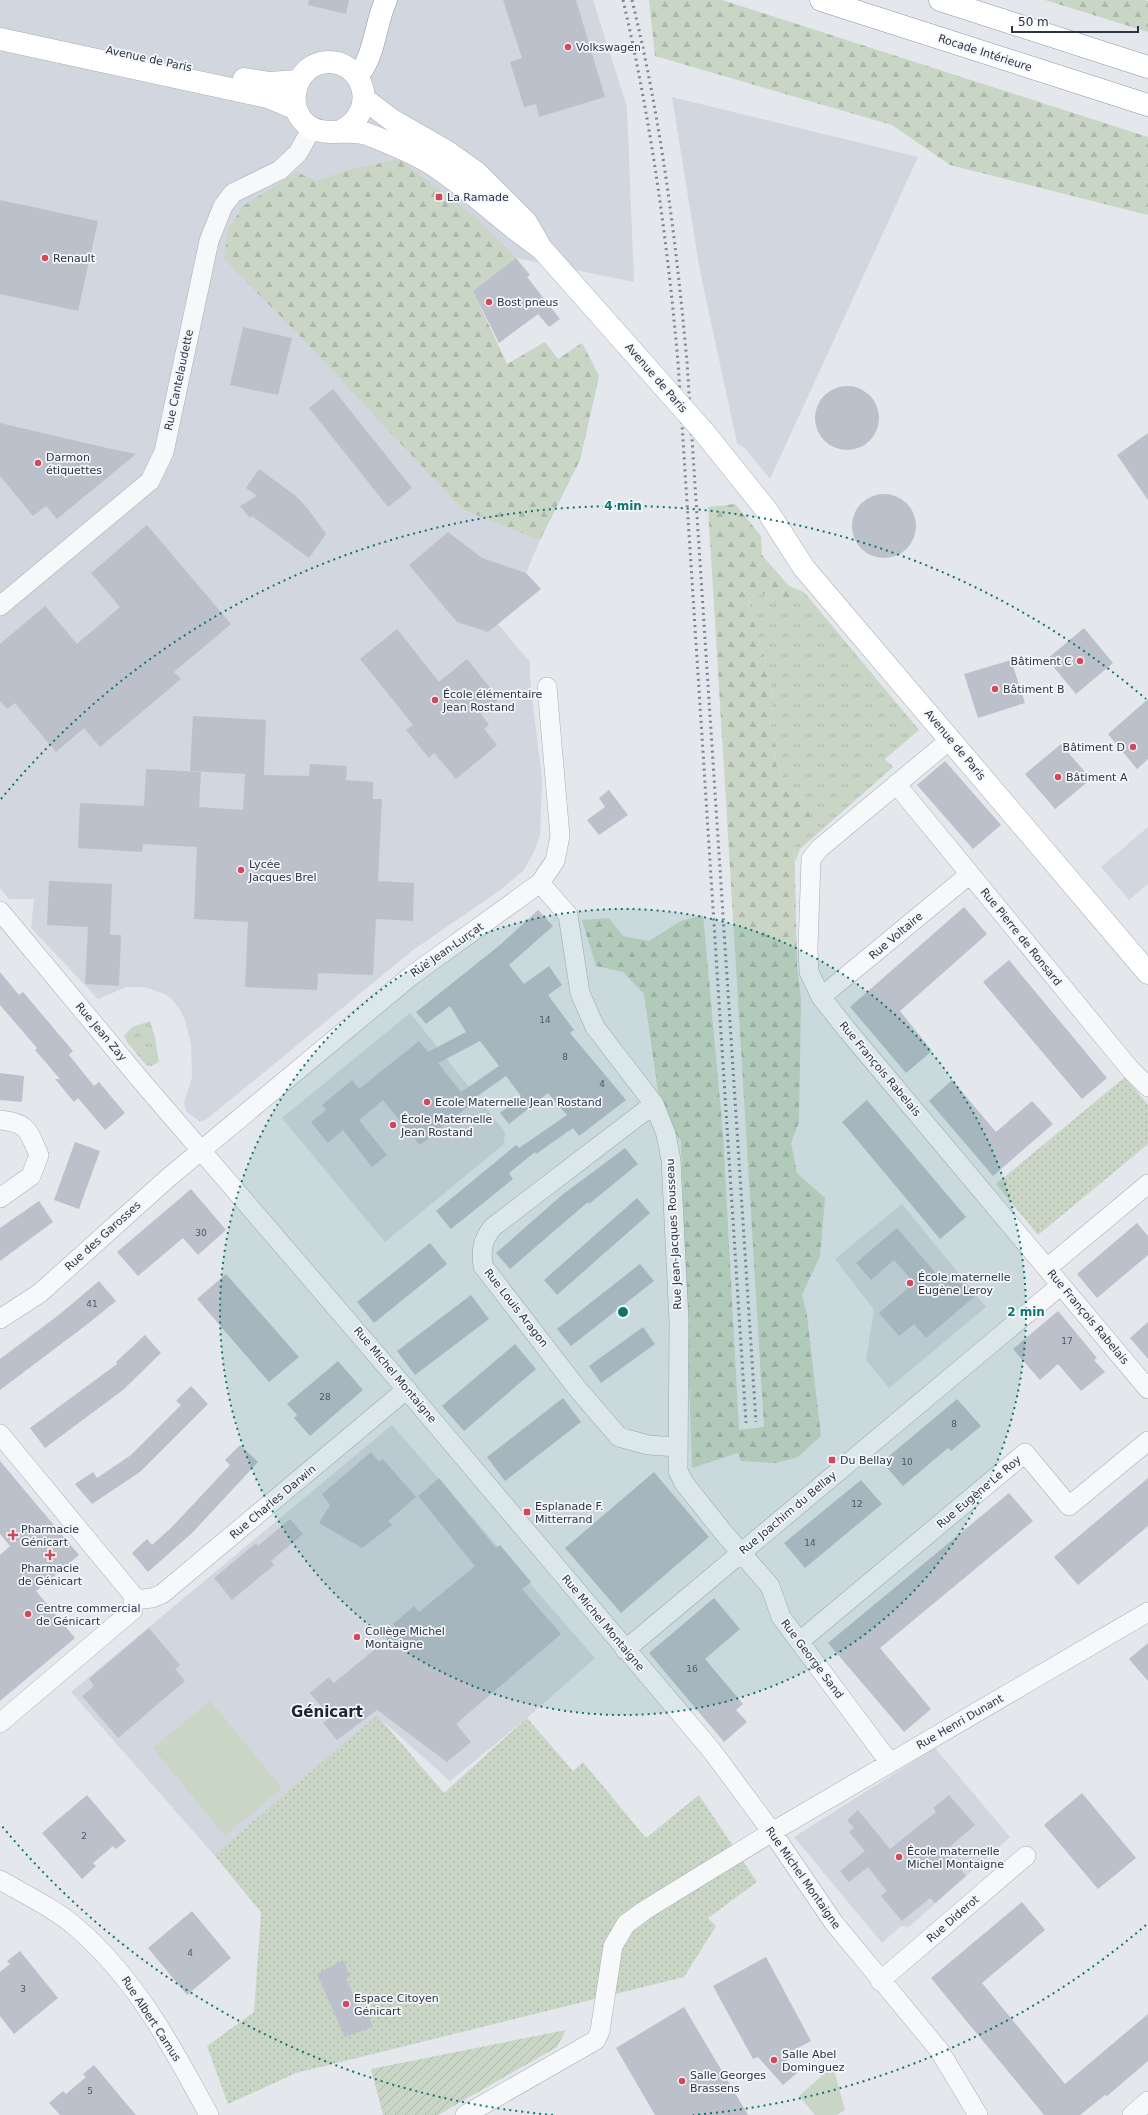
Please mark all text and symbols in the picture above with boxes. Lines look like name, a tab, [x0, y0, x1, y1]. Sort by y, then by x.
scale bar	[1012, 8, 1138, 34]
text: 50 m	[1018, 15, 1049, 29]
street label: Rocade Intérieure	[937, 32, 1034, 74]
place label: Volkswagen	[576, 41, 641, 54]
marker: Volkswagen	[563, 42, 573, 52]
street label: Avenue de Paris	[105, 44, 194, 75]
place label: La Ramade	[447, 191, 509, 204]
marker: La Ramade	[434, 192, 444, 202]
place label: Renault	[53, 252, 96, 265]
marker: Renault	[40, 253, 50, 263]
place label: Bost pneus	[497, 296, 559, 309]
marker: Bost pneus	[484, 297, 494, 307]
street label: Rue Cantelaudette	[162, 328, 196, 432]
street label: Avenue de Paris	[622, 341, 690, 416]
place label: Darmon étiquettes	[46, 451, 102, 477]
marker: Darmon étiquettes	[33, 458, 43, 468]
text: 4 min	[604, 499, 642, 513]
place label: Bâtiment C	[1010, 655, 1072, 668]
marker: Bâtiment C	[1075, 656, 1085, 666]
place label: Bâtiment B	[1003, 683, 1064, 696]
marker: Bâtiment B	[990, 684, 1000, 694]
place label: École élémentaire Jean Rostand	[442, 688, 542, 714]
marker: École élémentaire Jean Rostand	[430, 695, 440, 705]
street label: Avenue de Paris	[922, 707, 988, 783]
place label: Bâtiment D	[1063, 741, 1125, 754]
marker: Bâtiment D	[1128, 742, 1138, 752]
place label: Bâtiment A	[1066, 771, 1128, 784]
marker: Bâtiment A	[1053, 772, 1063, 782]
place label: Lycée Jacques Brel	[248, 858, 317, 884]
marker: Lycée Jacques Brel	[236, 865, 246, 875]
street label: Rue Pierre de Ronsard	[978, 886, 1064, 988]
street label: Rue Voltaire	[867, 910, 926, 962]
street label: Rue Jean Lurçat	[408, 920, 486, 980]
street label: Rue Jean Zay	[73, 1000, 130, 1064]
house number: 14	[539, 1015, 551, 1025]
street label: Rue François Rabelais	[837, 1019, 924, 1119]
house number: 8	[562, 1052, 568, 1062]
house number: 4	[599, 1079, 605, 1089]
place label: Ecole Maternelle Jean Rostand	[435, 1096, 602, 1109]
marker: Ecole Maternelle Jean Rostand	[422, 1097, 432, 1107]
place label: École Maternelle Jean Rostand	[400, 1113, 493, 1139]
marker: École Maternelle Jean Rostand	[388, 1120, 398, 1130]
street label: Rue Jean-Jacques Rousseau	[664, 1158, 684, 1310]
street label: Rue des Garosses	[62, 1198, 144, 1273]
house number: 30	[195, 1228, 207, 1238]
street label: Rue Louis Aragon	[481, 1266, 551, 1350]
street label: Rue François Rabelais	[1045, 1267, 1132, 1367]
place label: École maternelle Eugène Leroy	[918, 1271, 1011, 1297]
marker: École maternelle Eugène Leroy	[905, 1278, 915, 1288]
house number: 41	[86, 1299, 98, 1309]
centre of rings	[616, 1305, 630, 1319]
text: 2 min	[1007, 1305, 1045, 1319]
street label: Rue Michel Montaigne	[351, 1324, 439, 1426]
house number: 17	[1061, 1336, 1073, 1346]
house number: 28	[319, 1392, 331, 1402]
house number: 8	[951, 1419, 957, 1429]
street label: Rue Eugène Le Roy	[934, 1453, 1024, 1531]
place label: Du Bellay	[840, 1454, 893, 1467]
marker: Du Bellay	[827, 1455, 837, 1465]
house number: 10	[901, 1457, 913, 1467]
street label: Rue Charles Darwin	[227, 1462, 319, 1542]
street label: Rue Joachim du Bellay	[737, 1468, 839, 1557]
house number: 12	[851, 1499, 863, 1509]
place label: Esplanade F. Mitterrand	[535, 1500, 603, 1526]
marker: Esplanade F. Mitterrand	[522, 1507, 532, 1517]
place label: Pharmacie Génicart	[21, 1523, 79, 1549]
marker: Pharmacie Génicart	[8, 1530, 18, 1540]
house number: 14	[804, 1538, 816, 1548]
marker: Pharmacie de Génicart	[45, 1550, 55, 1560]
place label: Pharmacie de Génicart	[18, 1562, 83, 1588]
street label: Rue Michel Montaigne	[559, 1572, 647, 1674]
place label: Centre commercial de Génicart	[36, 1602, 140, 1628]
marker: Centre commercial de Génicart	[23, 1609, 33, 1619]
street label: Rue George Sand	[778, 1617, 846, 1701]
place label: Collège Michel Montaigne	[365, 1625, 445, 1651]
marker: Collège Michel Montaigne	[352, 1632, 362, 1642]
house number: 16	[686, 1664, 698, 1674]
street label: Rue Henri Dunant	[914, 1692, 1006, 1752]
district label: Génicart	[291, 1703, 363, 1721]
street label: Rue Michel Montaigne	[763, 1825, 843, 1932]
house number: 2	[81, 1831, 87, 1841]
place label: École maternelle Michel Montaigne	[907, 1845, 1004, 1871]
marker: École maternelle Michel Montaigne	[894, 1852, 904, 1862]
street label: Rue Diderot	[924, 1892, 982, 1945]
house number: 4	[187, 1948, 193, 1958]
street label: Rue Albert Camus	[119, 1974, 184, 2064]
house number: 3	[20, 1984, 26, 1994]
place label: Espace Citoyen Génicart	[354, 1992, 439, 2018]
marker: Espace Citoyen Génicart	[341, 1999, 351, 2009]
place label: Salle Abel Dominguez	[782, 2048, 845, 2074]
marker: Salle Abel Dominguez	[769, 2055, 779, 2065]
place label: Salle Georges Brassens	[690, 2069, 766, 2095]
marker: Salle Georges Brassens	[677, 2076, 687, 2086]
house number: 5	[87, 2086, 93, 2096]

